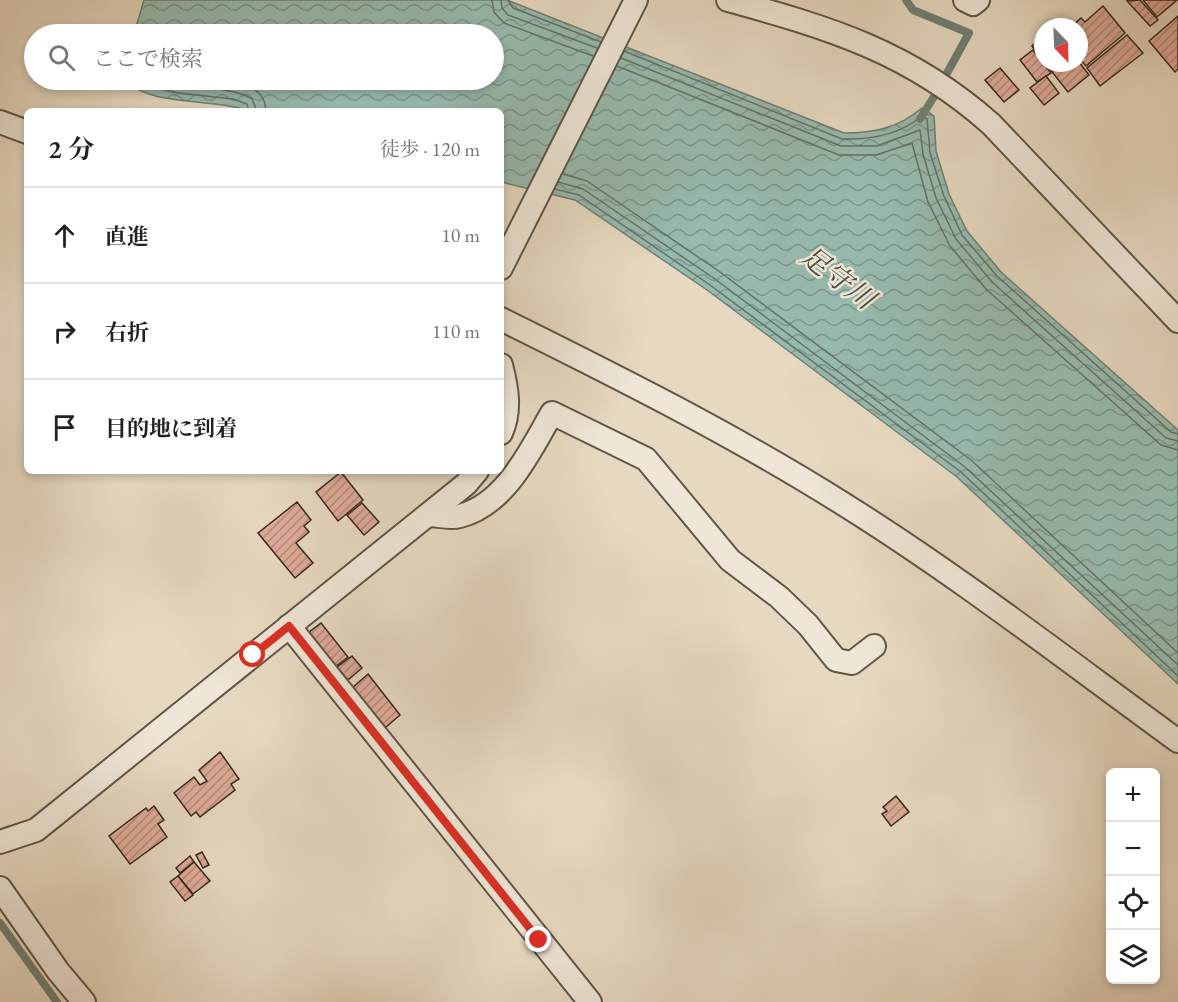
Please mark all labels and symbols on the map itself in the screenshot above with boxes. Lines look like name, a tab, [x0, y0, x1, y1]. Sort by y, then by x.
north arrow	[1034, 18, 1088, 72]
water label: 足守川	[794, 237, 885, 318]
route start	[239, 641, 265, 667]
route end	[525, 926, 551, 952]

